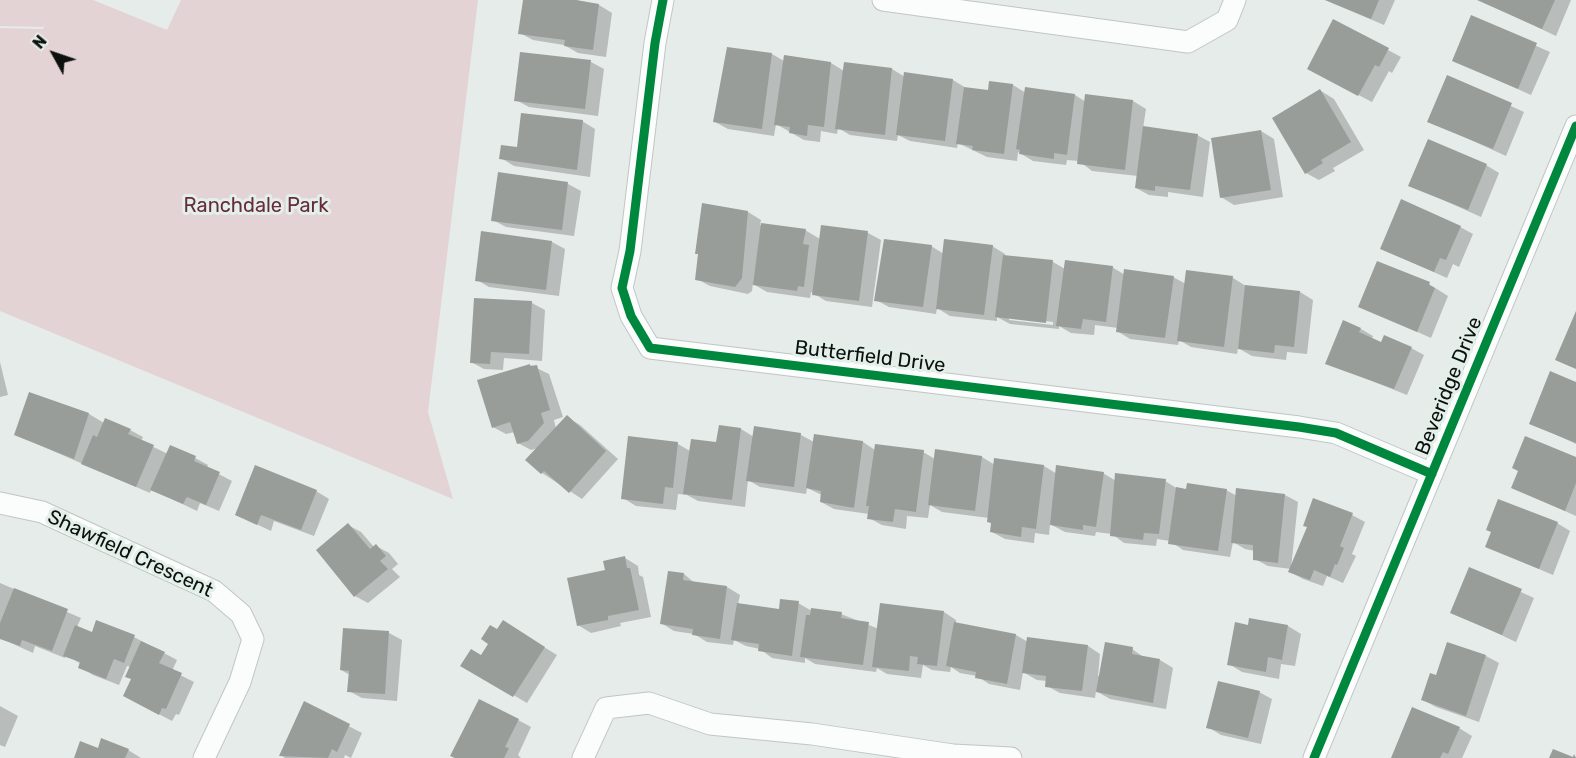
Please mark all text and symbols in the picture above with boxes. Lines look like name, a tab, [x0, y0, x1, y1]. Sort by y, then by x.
north arrow	[24, 24, 84, 84]
text: N	[29, 32, 51, 53]
park label: Ranchdale Park	[184, 194, 328, 218]
street label: Beveridge Drive	[1410, 314, 1488, 458]
street label: Butterfield Drive	[793, 336, 947, 378]
street label: Shawfield Crescent	[44, 505, 216, 603]

